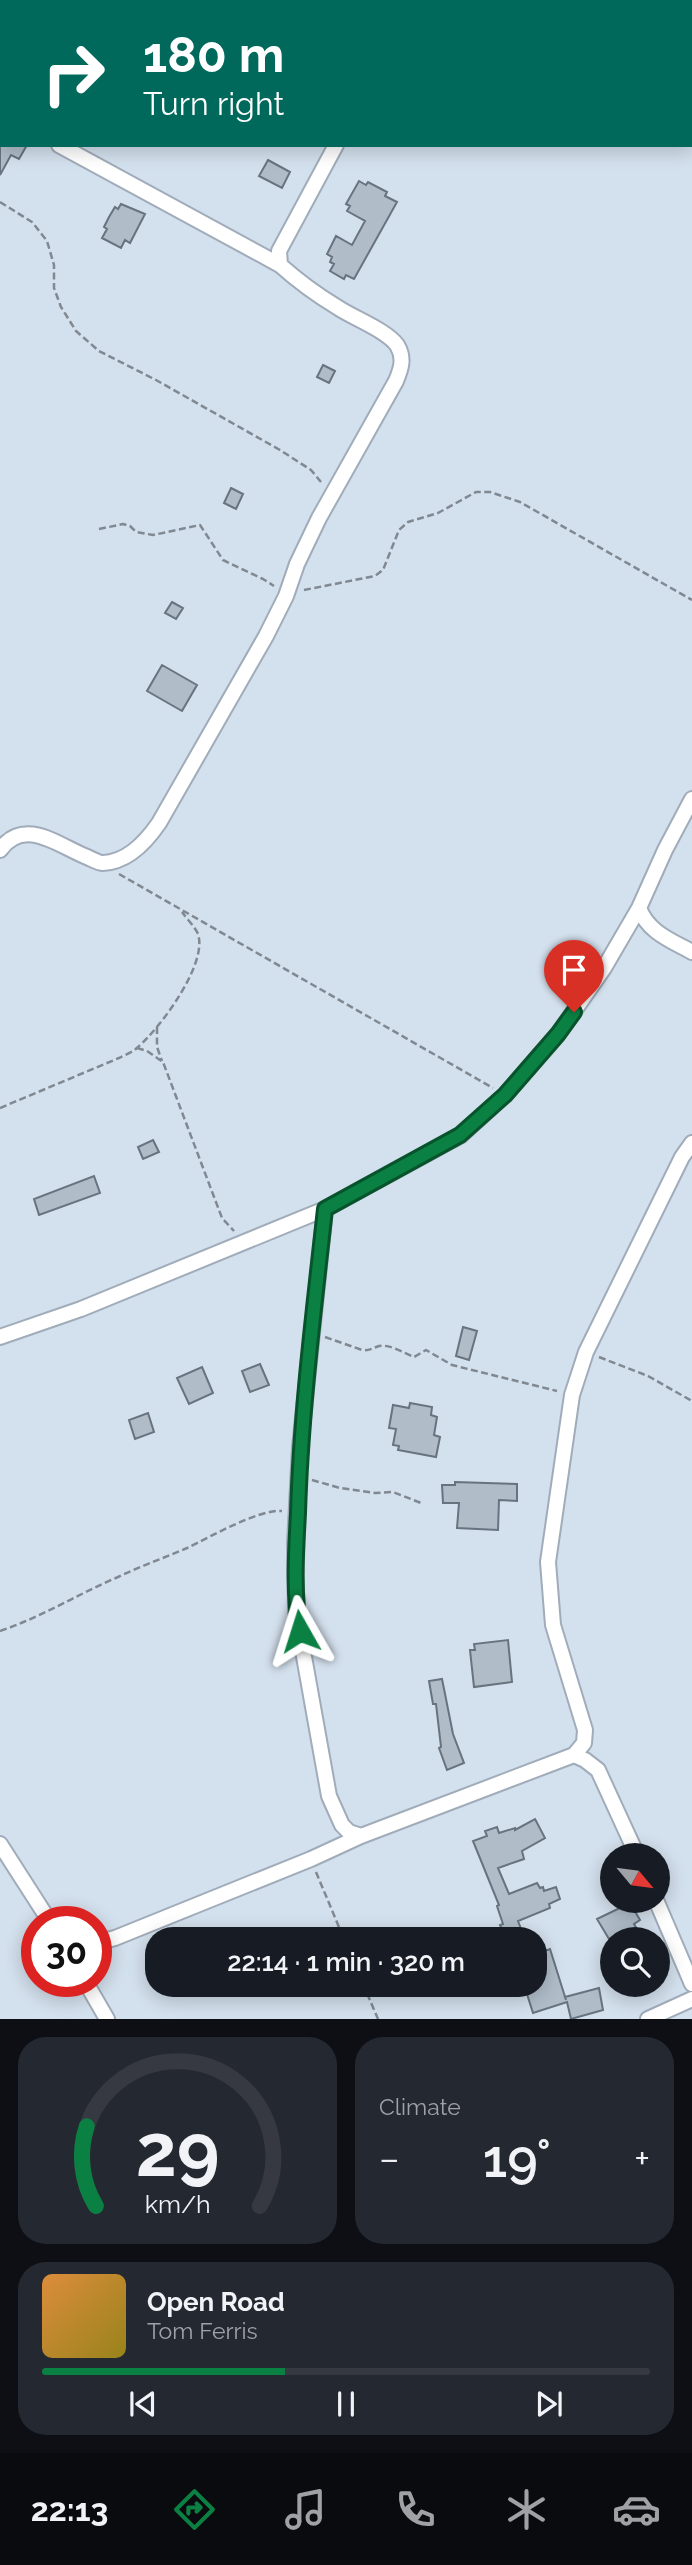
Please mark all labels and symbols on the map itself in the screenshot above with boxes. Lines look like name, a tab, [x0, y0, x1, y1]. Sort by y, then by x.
pin	[544, 940, 604, 1012]
position arrow	[263, 1594, 337, 1668]
north arrow	[600, 1843, 670, 1913]
speed limit sign: 30	[21, 1906, 112, 1997]

